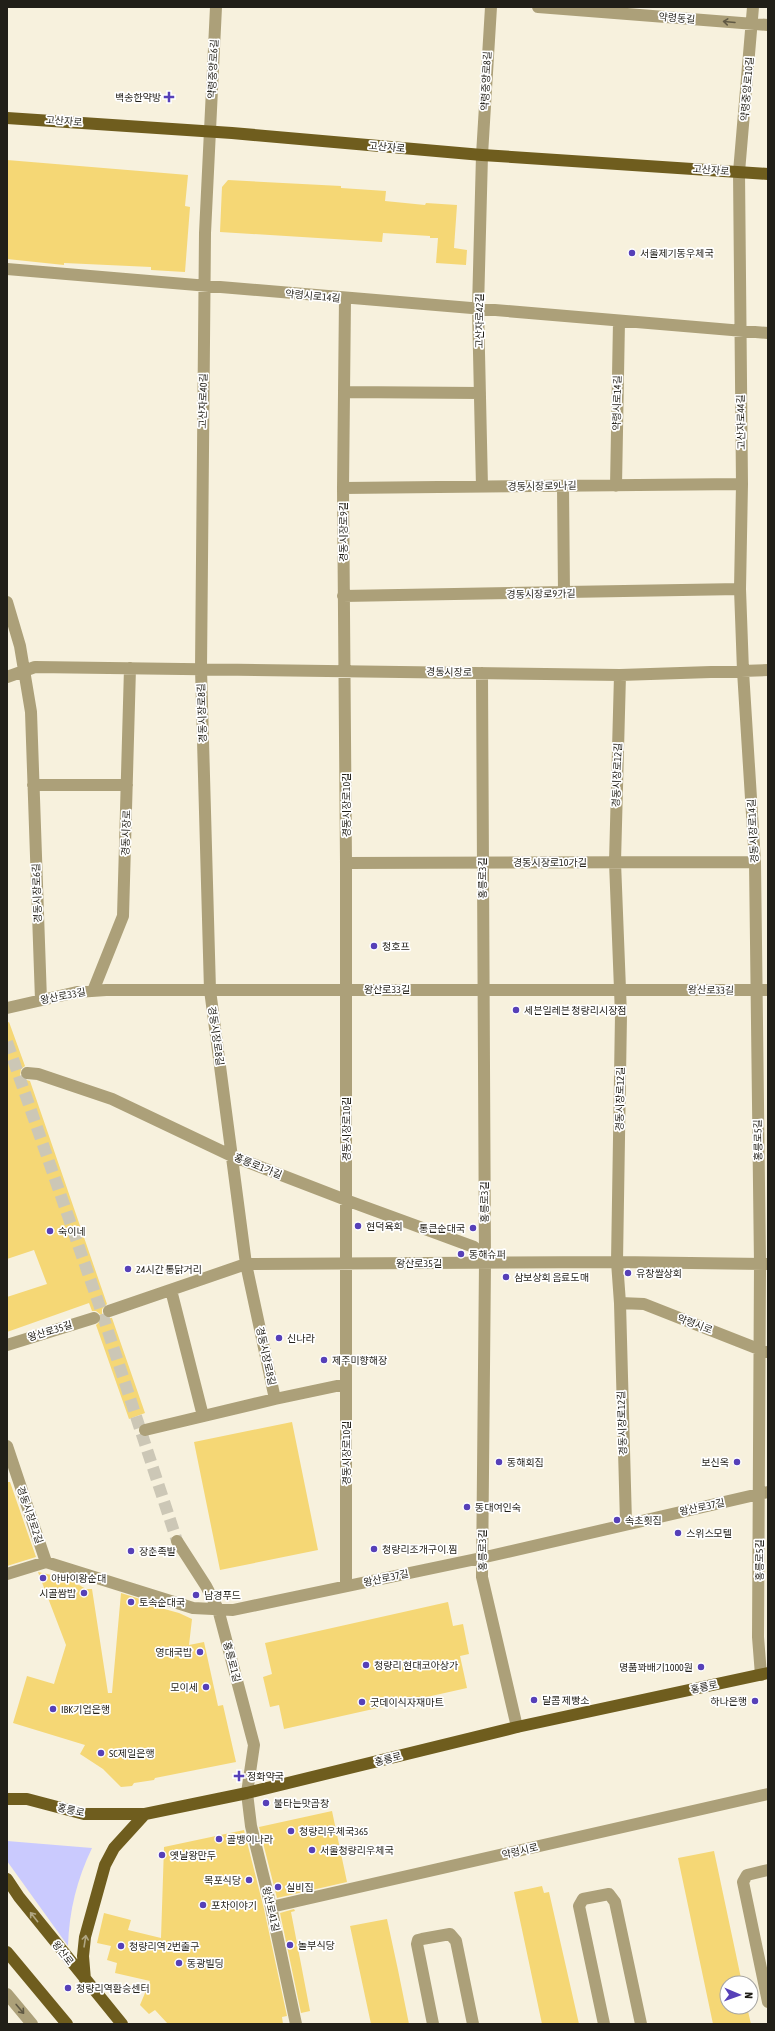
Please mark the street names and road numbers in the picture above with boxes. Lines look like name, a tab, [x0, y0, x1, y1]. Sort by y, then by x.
street label: 약령동길	[658, 11, 696, 25]
street label: 약령중앙로6길	[206, 39, 220, 99]
street label: 약령중앙로8길	[479, 51, 493, 111]
street label: 약령중앙로10길	[739, 56, 755, 122]
street label: 고산자로	[45, 114, 83, 128]
street label: 고산자로	[368, 140, 406, 154]
street label: 고산자로	[692, 163, 730, 177]
street label: 약령시로14길	[285, 288, 341, 304]
street label: 고산자로42길	[474, 293, 485, 349]
street label: 고산자로40길	[197, 373, 209, 429]
street label: 약령시로14길	[611, 375, 623, 431]
street label: 고산자로44길	[735, 394, 747, 450]
street label: 경동시장로9나길	[507, 480, 577, 492]
street label: 경동시장로9길	[338, 502, 349, 562]
street label: 경동시장로9가길	[506, 588, 576, 600]
street label: 경동시장로	[426, 666, 472, 678]
street label: 경동시장로8길	[195, 683, 209, 743]
street label: 경동시장로12길	[610, 743, 624, 807]
street label: 경동시장로10길	[341, 773, 352, 837]
street label: 경동시장로14길	[746, 798, 760, 864]
street label: 경동시장로	[120, 810, 132, 856]
street label: 홍릉로3길	[477, 857, 488, 899]
street label: 경동시장로10가길	[513, 857, 587, 868]
street label: 경동시장로6길	[30, 863, 44, 923]
street label: 왕산로33길	[364, 984, 410, 995]
street label: 왕산로33길	[688, 984, 734, 996]
street label: 왕산로33길	[39, 986, 87, 1006]
street label: 경동시장로8길	[206, 1006, 226, 1066]
street label: 경동시장로12길	[614, 1067, 626, 1131]
street label: 경동시장로10길	[341, 1097, 352, 1161]
street label: 홍릉로5길	[752, 1119, 764, 1161]
street label: 홍릉로1가길	[232, 1151, 284, 1181]
street label: 홍릉로3길	[479, 1181, 490, 1223]
street label: 왕산로35길	[396, 1258, 442, 1269]
street label: 약령시로	[676, 1312, 714, 1336]
street label: 왕산로35길	[26, 1319, 74, 1343]
street label: 경동시장로8길	[254, 1326, 278, 1386]
street label: 경동시장로12길	[615, 1391, 629, 1455]
street label: 경동시장로10길	[341, 1421, 352, 1485]
street label: 경동시장로2길	[15, 1485, 45, 1545]
street label: 왕산로37길	[678, 1497, 726, 1517]
street label: 홍릉로3길	[477, 1529, 488, 1571]
street label: 홍릉로5길	[754, 1539, 765, 1581]
street label: 왕산로37길	[362, 1568, 410, 1588]
street label: 홍릉로1길	[221, 1641, 243, 1683]
street label: 홍릉로	[689, 1679, 719, 1695]
street label: 홍릉로	[373, 1750, 403, 1768]
street label: 홍릉로	[56, 1802, 86, 1818]
street label: 약령시로	[501, 1842, 539, 1860]
street label: 왕산로41길	[260, 1885, 282, 1933]
street label: 왕산로	[50, 1939, 76, 1967]

